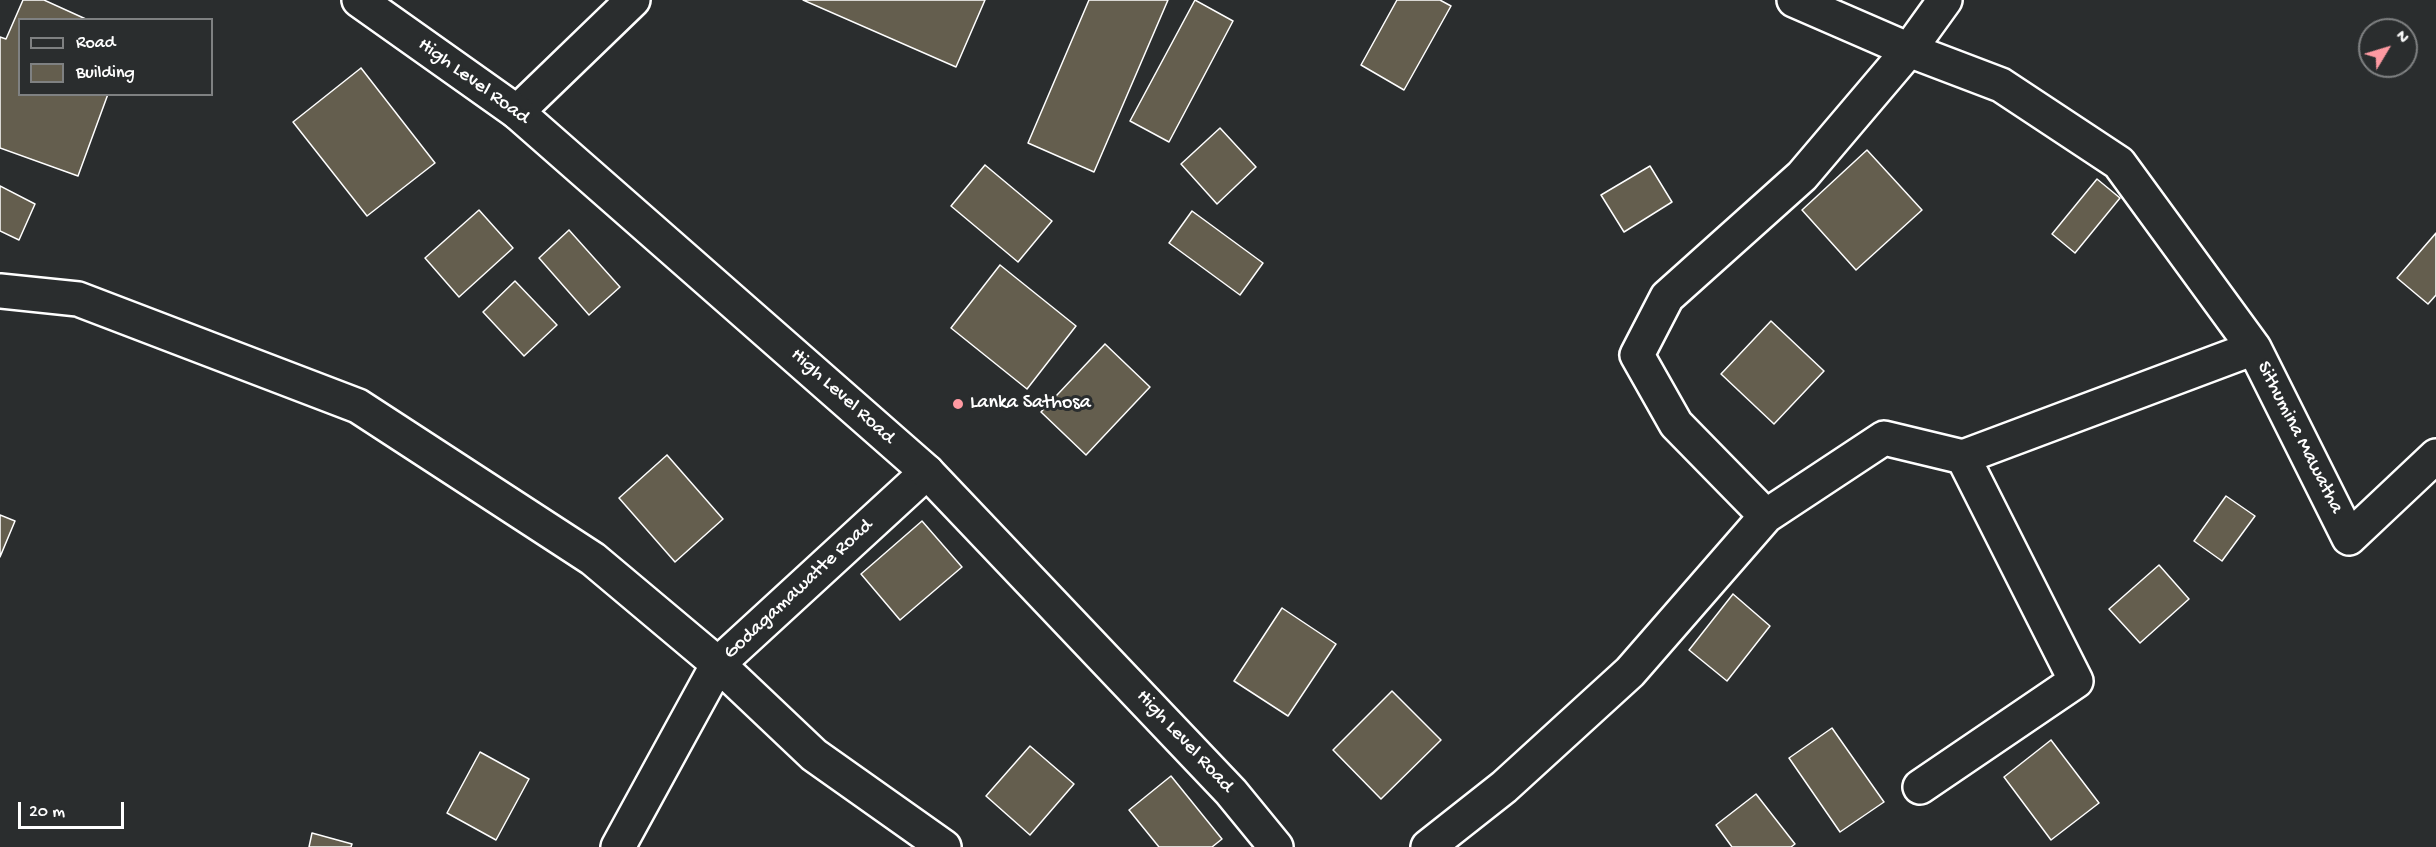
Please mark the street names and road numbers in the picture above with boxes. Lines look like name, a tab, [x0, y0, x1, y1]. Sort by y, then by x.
street label: High Level Road	[412, 33, 534, 131]
street label: High Level Road	[785, 344, 899, 450]
street label: Sithumina Mawatha	[2250, 358, 2348, 518]
street label: Godagamawatte Road	[719, 515, 879, 665]
street label: High Level Road	[1130, 685, 1238, 799]

